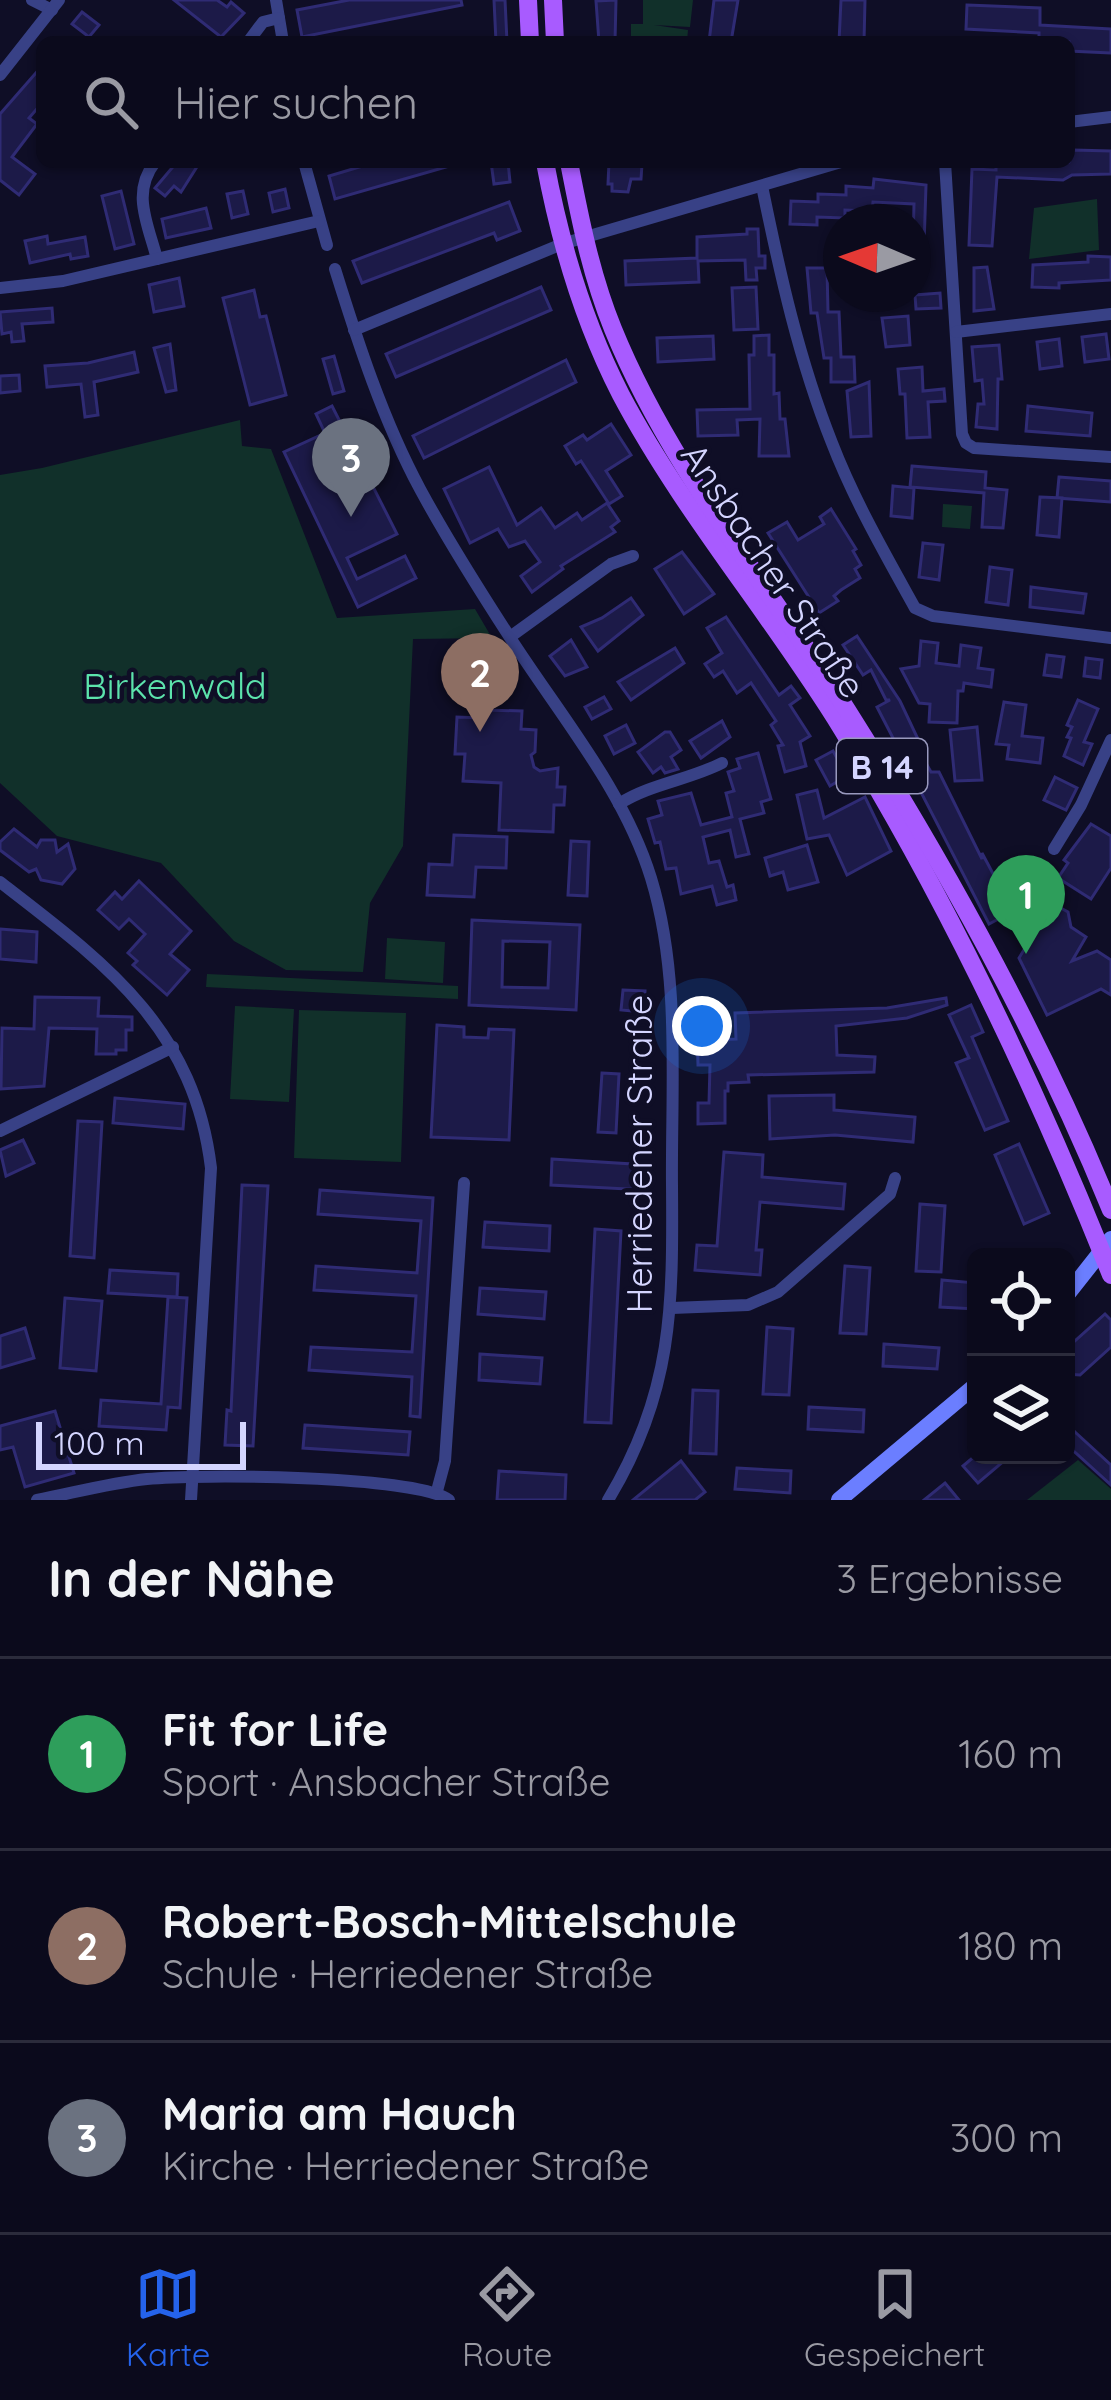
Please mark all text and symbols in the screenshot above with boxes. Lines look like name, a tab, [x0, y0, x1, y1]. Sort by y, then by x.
search box	[36, 36, 1075, 168]
icon: search	[78, 69, 144, 135]
text: Hier suchen	[174, 74, 418, 130]
north arrow	[823, 204, 931, 312]
pin: 3	[312, 418, 390, 517]
street label: Ansbacher Straße	[672, 434, 876, 706]
pin: 2	[441, 633, 519, 732]
park label: Birkenwald	[83, 663, 267, 708]
road number: B 14	[837, 739, 927, 793]
pin: 1	[987, 855, 1065, 954]
street label: Herriedener Straße	[616, 995, 661, 1313]
your location	[672, 996, 732, 1056]
map controls	[967, 1248, 1075, 1464]
button: locate	[967, 1248, 1075, 1356]
button: layers	[967, 1356, 1075, 1464]
scale bar	[36, 1416, 246, 1469]
text: 100 m	[54, 1422, 145, 1463]
text: In der Nähe	[48, 1546, 335, 1610]
text: 3 Ergebnisse	[837, 1554, 1063, 1603]
text: Fit for Life	[162, 1701, 388, 1757]
text: 1	[79, 1729, 95, 1778]
text: 160 m	[958, 1729, 1063, 1778]
text: Sport · Ansbacher Straße	[162, 1757, 611, 1806]
text: Robert-Bosch-Mittelschule	[162, 1893, 737, 1949]
text: 2	[76, 1921, 98, 1970]
text: 180 m	[958, 1921, 1063, 1970]
text: Schule · Herriedener Straße	[162, 1949, 653, 1998]
text: Maria am Hauch	[162, 2085, 517, 2141]
text: 3	[77, 2113, 97, 2162]
text: 300 m	[950, 2113, 1063, 2162]
text: Kirche · Herriedener Straße	[162, 2141, 650, 2190]
tab: Karte	[126, 2261, 210, 2374]
tab: Route	[462, 2261, 552, 2374]
tab: Gespeichert	[804, 2261, 985, 2374]

